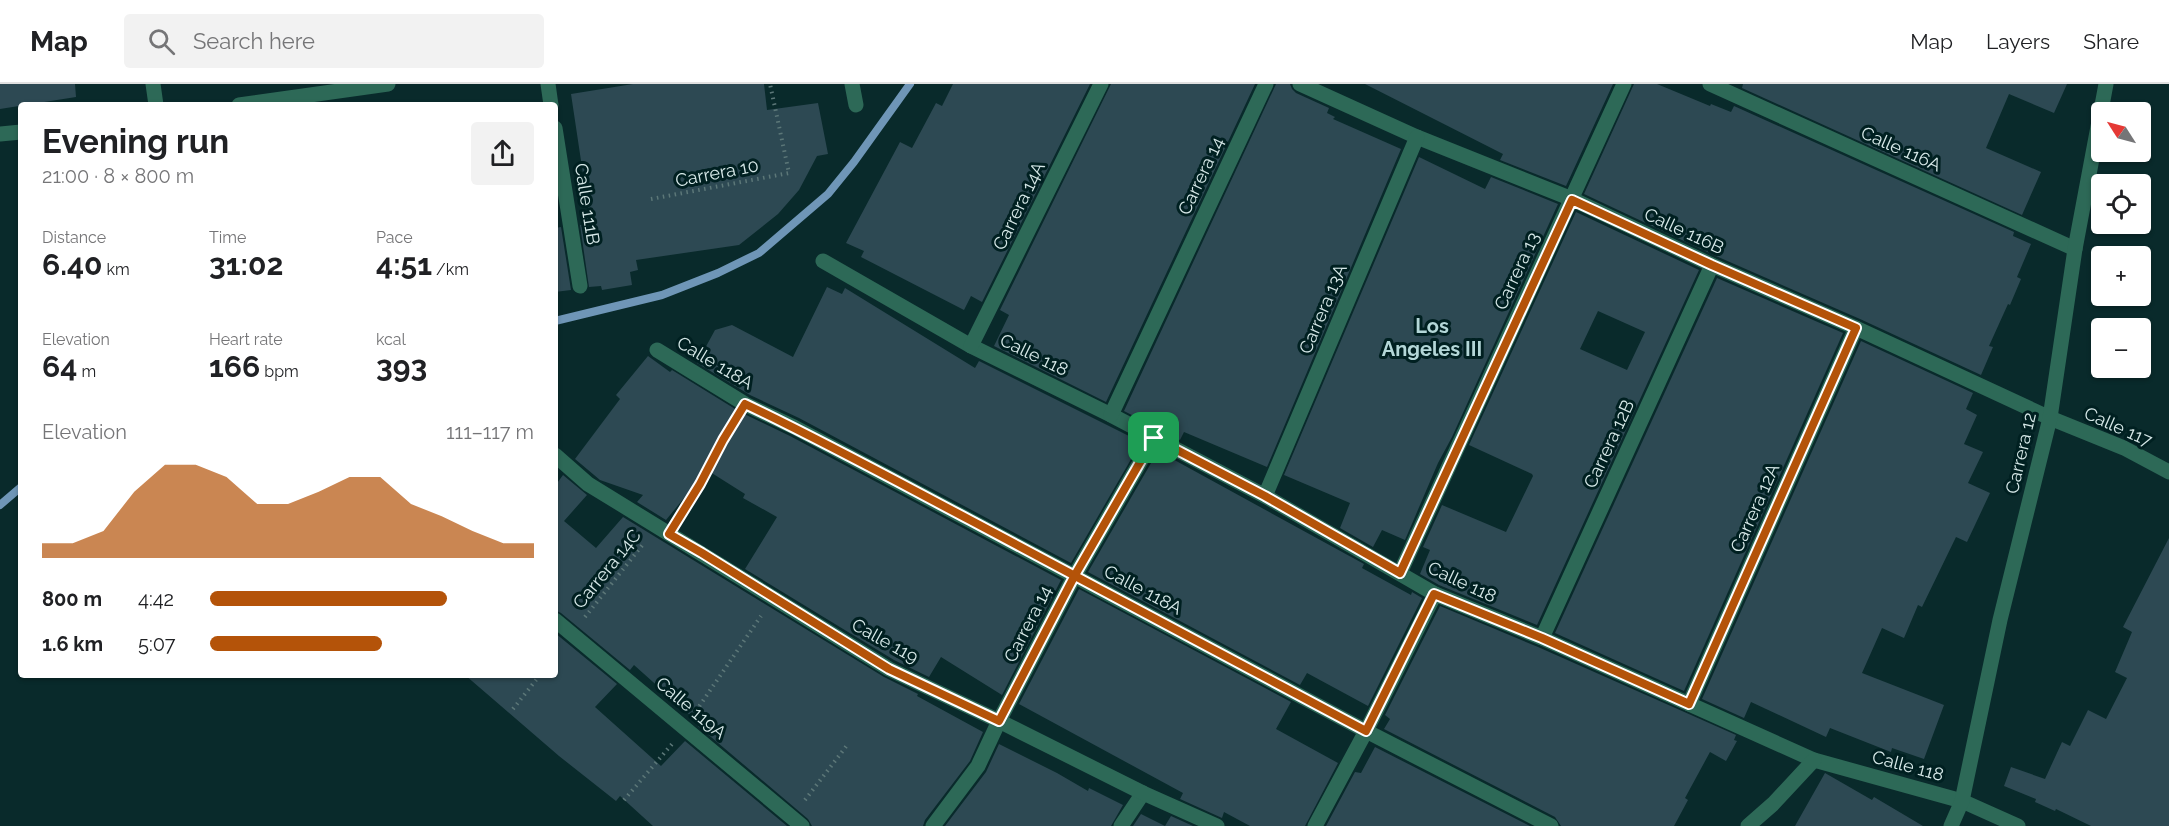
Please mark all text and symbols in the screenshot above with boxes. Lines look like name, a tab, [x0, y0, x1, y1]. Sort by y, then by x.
search box	[124, 14, 544, 68]
text: Map	[30, 25, 88, 58]
icon: search	[145, 25, 178, 58]
text: Search here	[193, 28, 315, 54]
text: Map	[1910, 29, 1953, 54]
text: Layers	[1986, 29, 2050, 54]
text: Share	[2083, 29, 2139, 54]
north arrow	[2091, 102, 2151, 162]
map controls	[2091, 102, 2151, 378]
text: Evening run	[42, 122, 229, 161]
button: share	[471, 122, 534, 185]
street label: Calle 116A	[1858, 122, 1944, 175]
street label: Carrera 14	[1173, 133, 1228, 218]
street label: Carrera 10	[673, 154, 760, 191]
street label: Carrera 14A	[988, 158, 1049, 253]
street label: Calle 111B	[571, 162, 604, 246]
text: 21:00 · 8 × 800 m	[42, 164, 194, 188]
button: locate	[2091, 174, 2151, 234]
street label: Calle 116B	[1641, 203, 1727, 258]
text: Distance	[42, 228, 106, 247]
text: Time	[209, 228, 246, 247]
text: Pace	[376, 228, 413, 247]
street label: Carrera 13	[1489, 229, 1544, 313]
button: +	[2091, 246, 2151, 306]
text: 6.40	[42, 247, 103, 282]
text: 31:02	[209, 247, 283, 282]
text: 4:51	[376, 247, 432, 282]
text: km	[103, 260, 130, 279]
text: /km	[432, 260, 469, 279]
street label: Carrera 13A	[1294, 261, 1351, 357]
district label: Los Angeles III	[1382, 314, 1482, 361]
button: −	[2091, 318, 2151, 378]
street label: Calle 118	[997, 329, 1072, 380]
text: Elevation	[42, 330, 110, 349]
text: Heart rate	[209, 330, 283, 349]
text: kcal	[376, 330, 406, 349]
street label: Calle 118A	[673, 332, 757, 394]
text: 64	[42, 349, 77, 384]
text: 166	[209, 349, 260, 384]
text: 393	[376, 349, 427, 384]
text: m	[77, 362, 96, 381]
text: bpm	[260, 362, 299, 381]
street label: Carrera 12B	[1579, 396, 1638, 491]
street label: Calle 117	[2081, 402, 2156, 451]
street label: Carrera 12	[2001, 410, 2040, 496]
pin	[1128, 412, 1179, 463]
text: Elevation	[42, 420, 127, 444]
text: 111–117 m	[446, 420, 534, 444]
icon: arrive	[1137, 421, 1170, 454]
street label: Carrera 12A	[1726, 460, 1783, 555]
street label: Carrera 14C	[568, 525, 645, 612]
street label: Calle 118	[1425, 557, 1500, 607]
street label: Calle 118A	[1101, 560, 1186, 619]
street label: Carrera 14	[999, 582, 1056, 666]
text: 800 m	[42, 587, 102, 611]
text: 4:42	[138, 587, 174, 611]
street label: Calle 119	[848, 614, 922, 667]
text: 1.6 km	[42, 632, 103, 656]
text: 5:07	[138, 632, 175, 656]
street label: Calle 119A	[652, 672, 731, 743]
street label: Calle 118	[1870, 746, 1946, 785]

